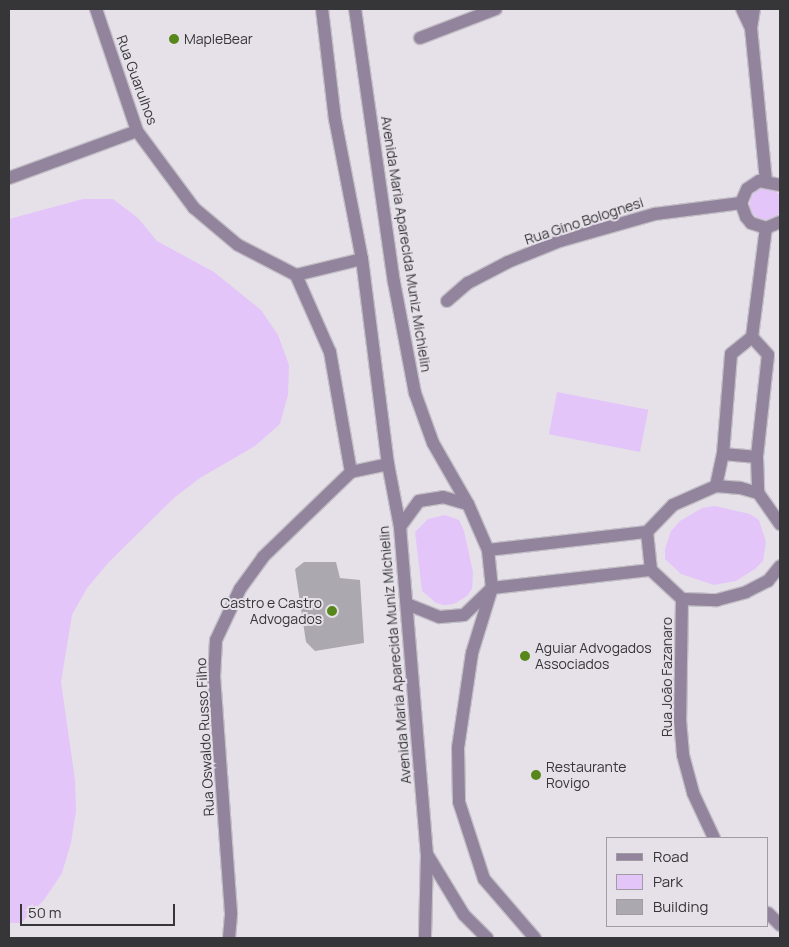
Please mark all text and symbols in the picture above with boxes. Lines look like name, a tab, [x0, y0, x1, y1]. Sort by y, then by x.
place label: MapleBear	[184, 31, 253, 47]
street label: Rua Guarulhos	[113, 33, 161, 127]
marker: MapleBear	[168, 33, 180, 45]
street label: Avenida Maria Aparecida Muniz Michielin	[377, 115, 435, 373]
street label: Rua Gino Bolognesi	[522, 194, 646, 248]
street label: Avenida Maria Aparecida Muniz Michielin	[375, 525, 415, 785]
place label: Castro e Castro Advogados	[220, 595, 322, 628]
marker: Castro e Castro Advogados	[326, 605, 338, 617]
street label: Rua João Fazanaro	[659, 617, 675, 737]
place label: Aguiar Advogados Associados	[535, 640, 652, 672]
marker: Aguiar Advogados Associados	[519, 650, 531, 662]
street label: Rua Oswaldo Russo Filho	[192, 657, 218, 817]
place label: Restaurante Rovigo	[546, 759, 626, 792]
marker: Restaurante Rovigo	[530, 769, 542, 781]
legend	[606, 837, 769, 927]
text: Road	[653, 846, 689, 867]
text: Park	[653, 871, 683, 892]
scale bar	[22, 894, 178, 926]
text: Building	[653, 896, 708, 917]
text: 50 m	[28, 902, 62, 923]

